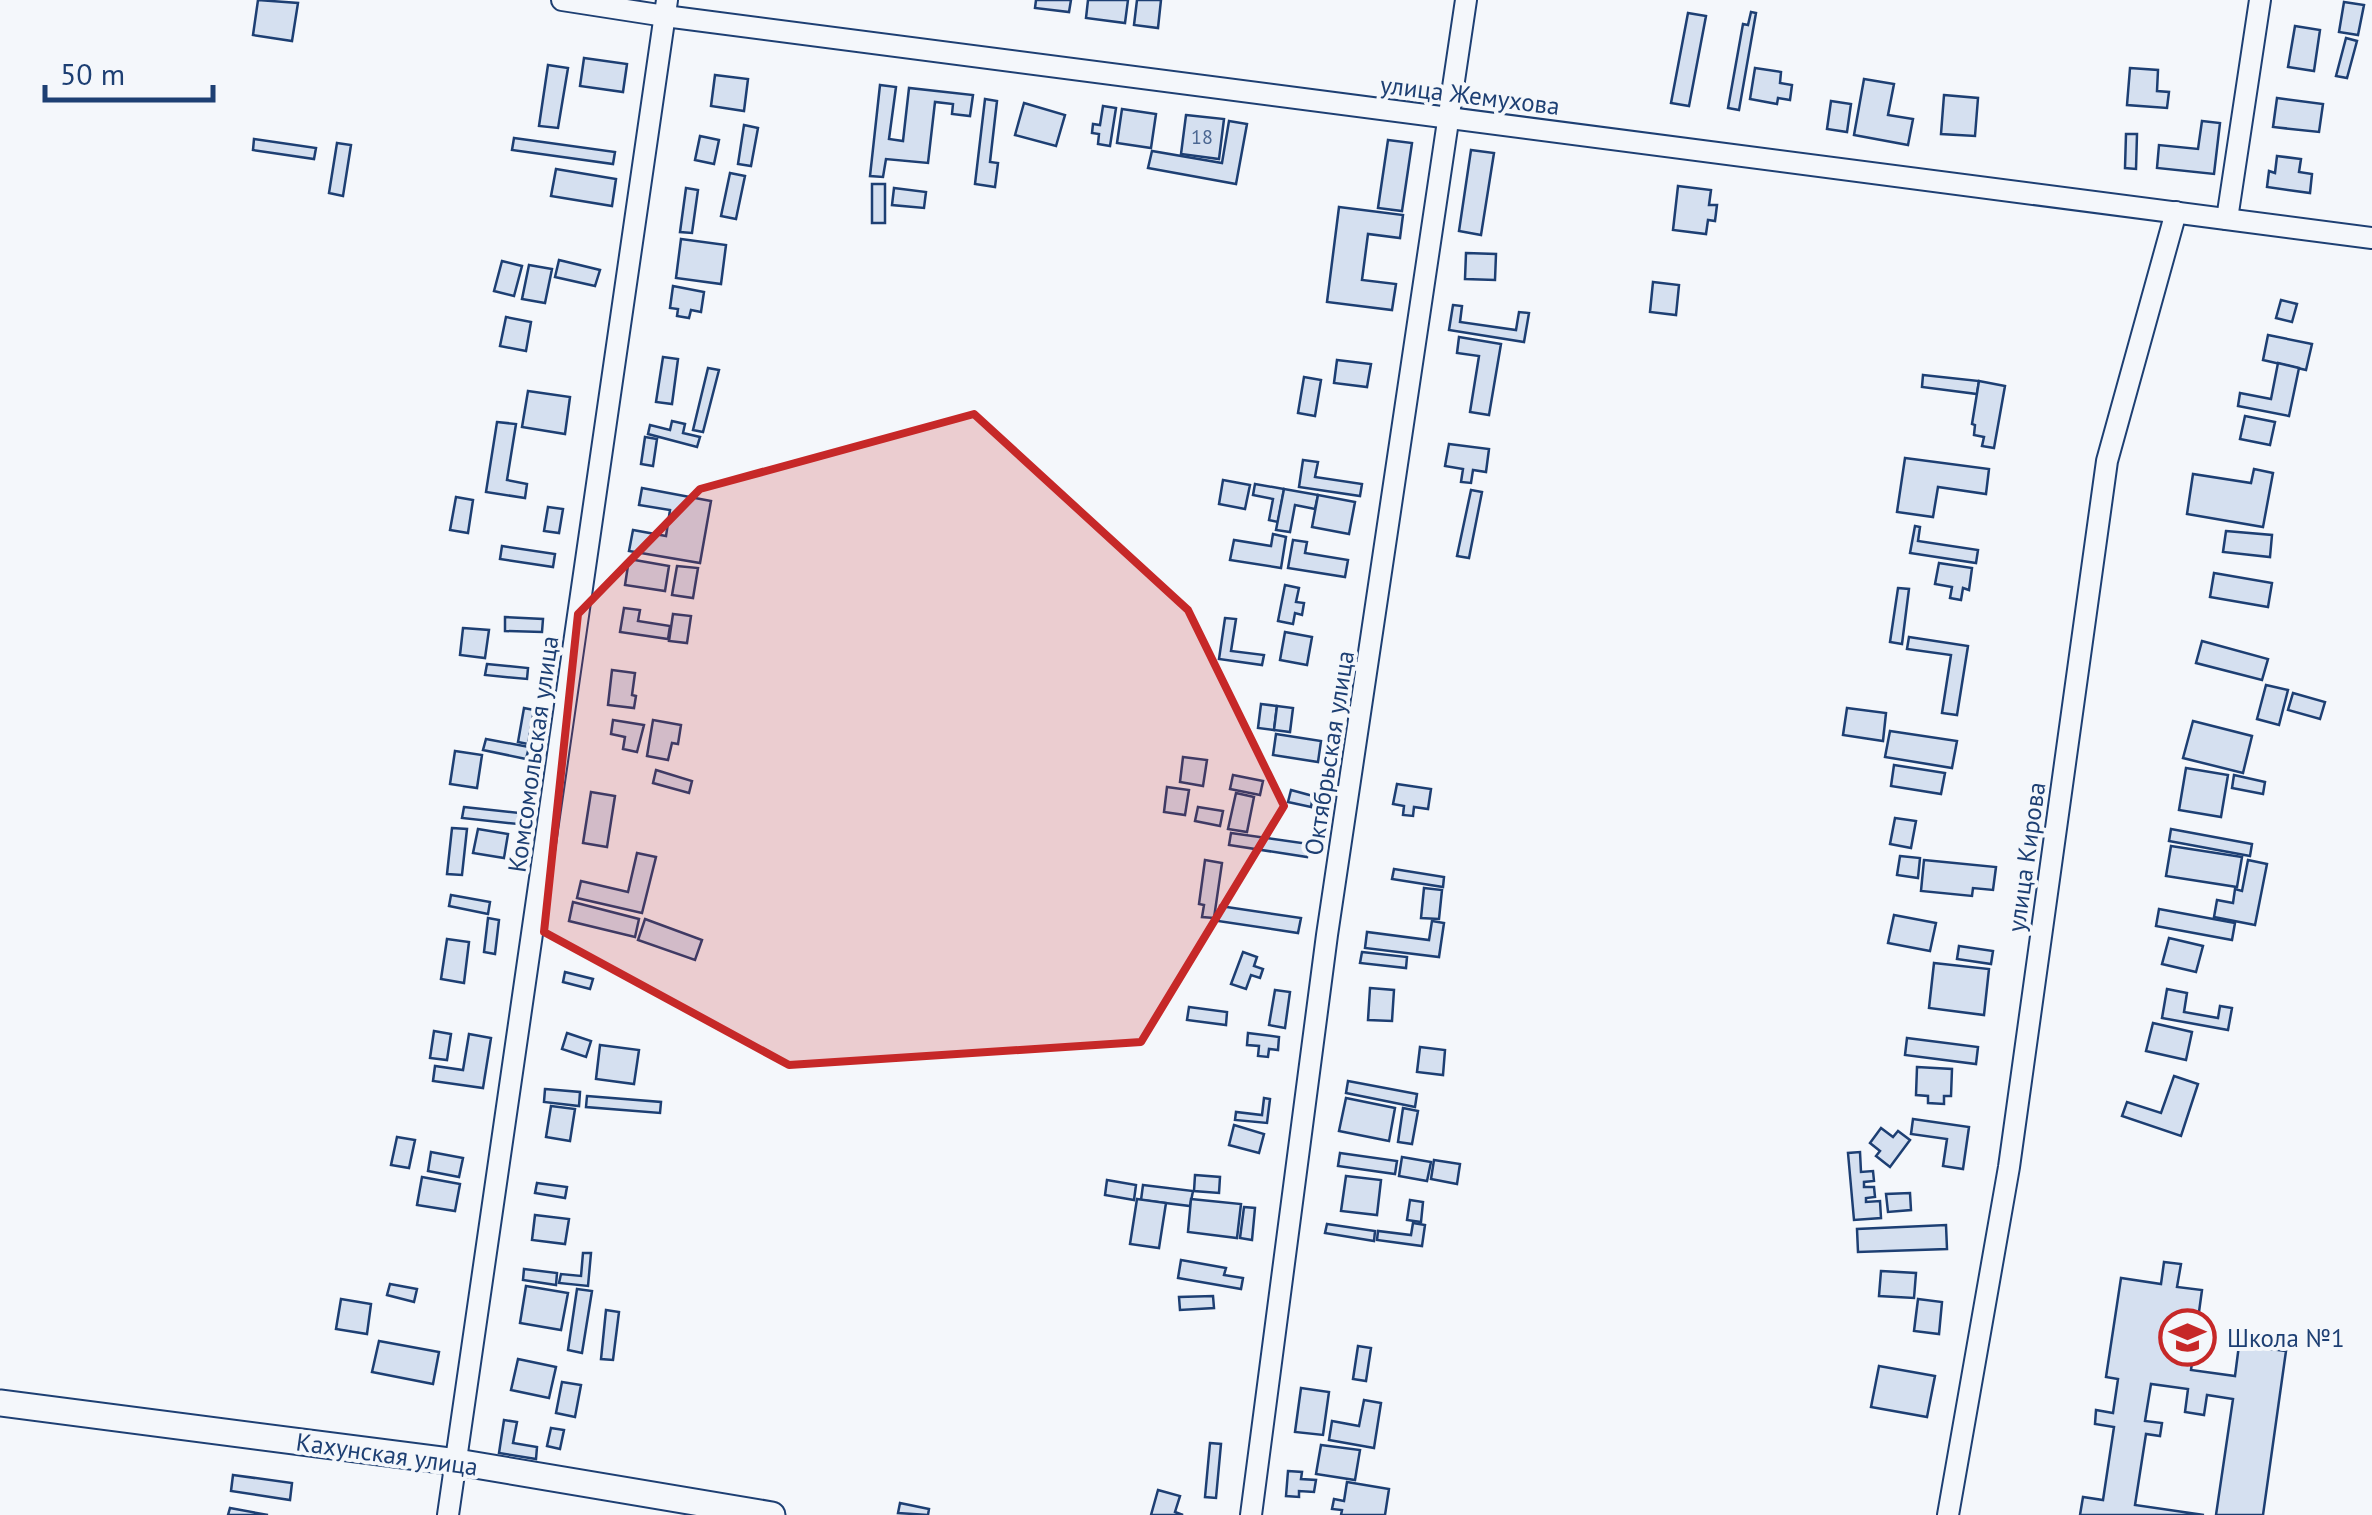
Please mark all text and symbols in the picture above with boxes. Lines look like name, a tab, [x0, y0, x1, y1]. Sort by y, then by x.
scale bar	[45, 40, 212, 102]
text: 50 m	[60, 54, 125, 93]
street label: улица Жемухова	[1378, 68, 1562, 122]
house number: 18	[1191, 124, 1213, 150]
street label: Комсомольская улица	[501, 634, 565, 874]
street label: Октябрьская улица	[1297, 648, 1361, 858]
street label: улица Кирова	[2000, 780, 2052, 934]
school or university icon: Школа №1	[2158, 1308, 2218, 1368]
place label: Школа №1	[2227, 1322, 2345, 1354]
street label: Кахунская улица	[294, 1425, 480, 1483]

